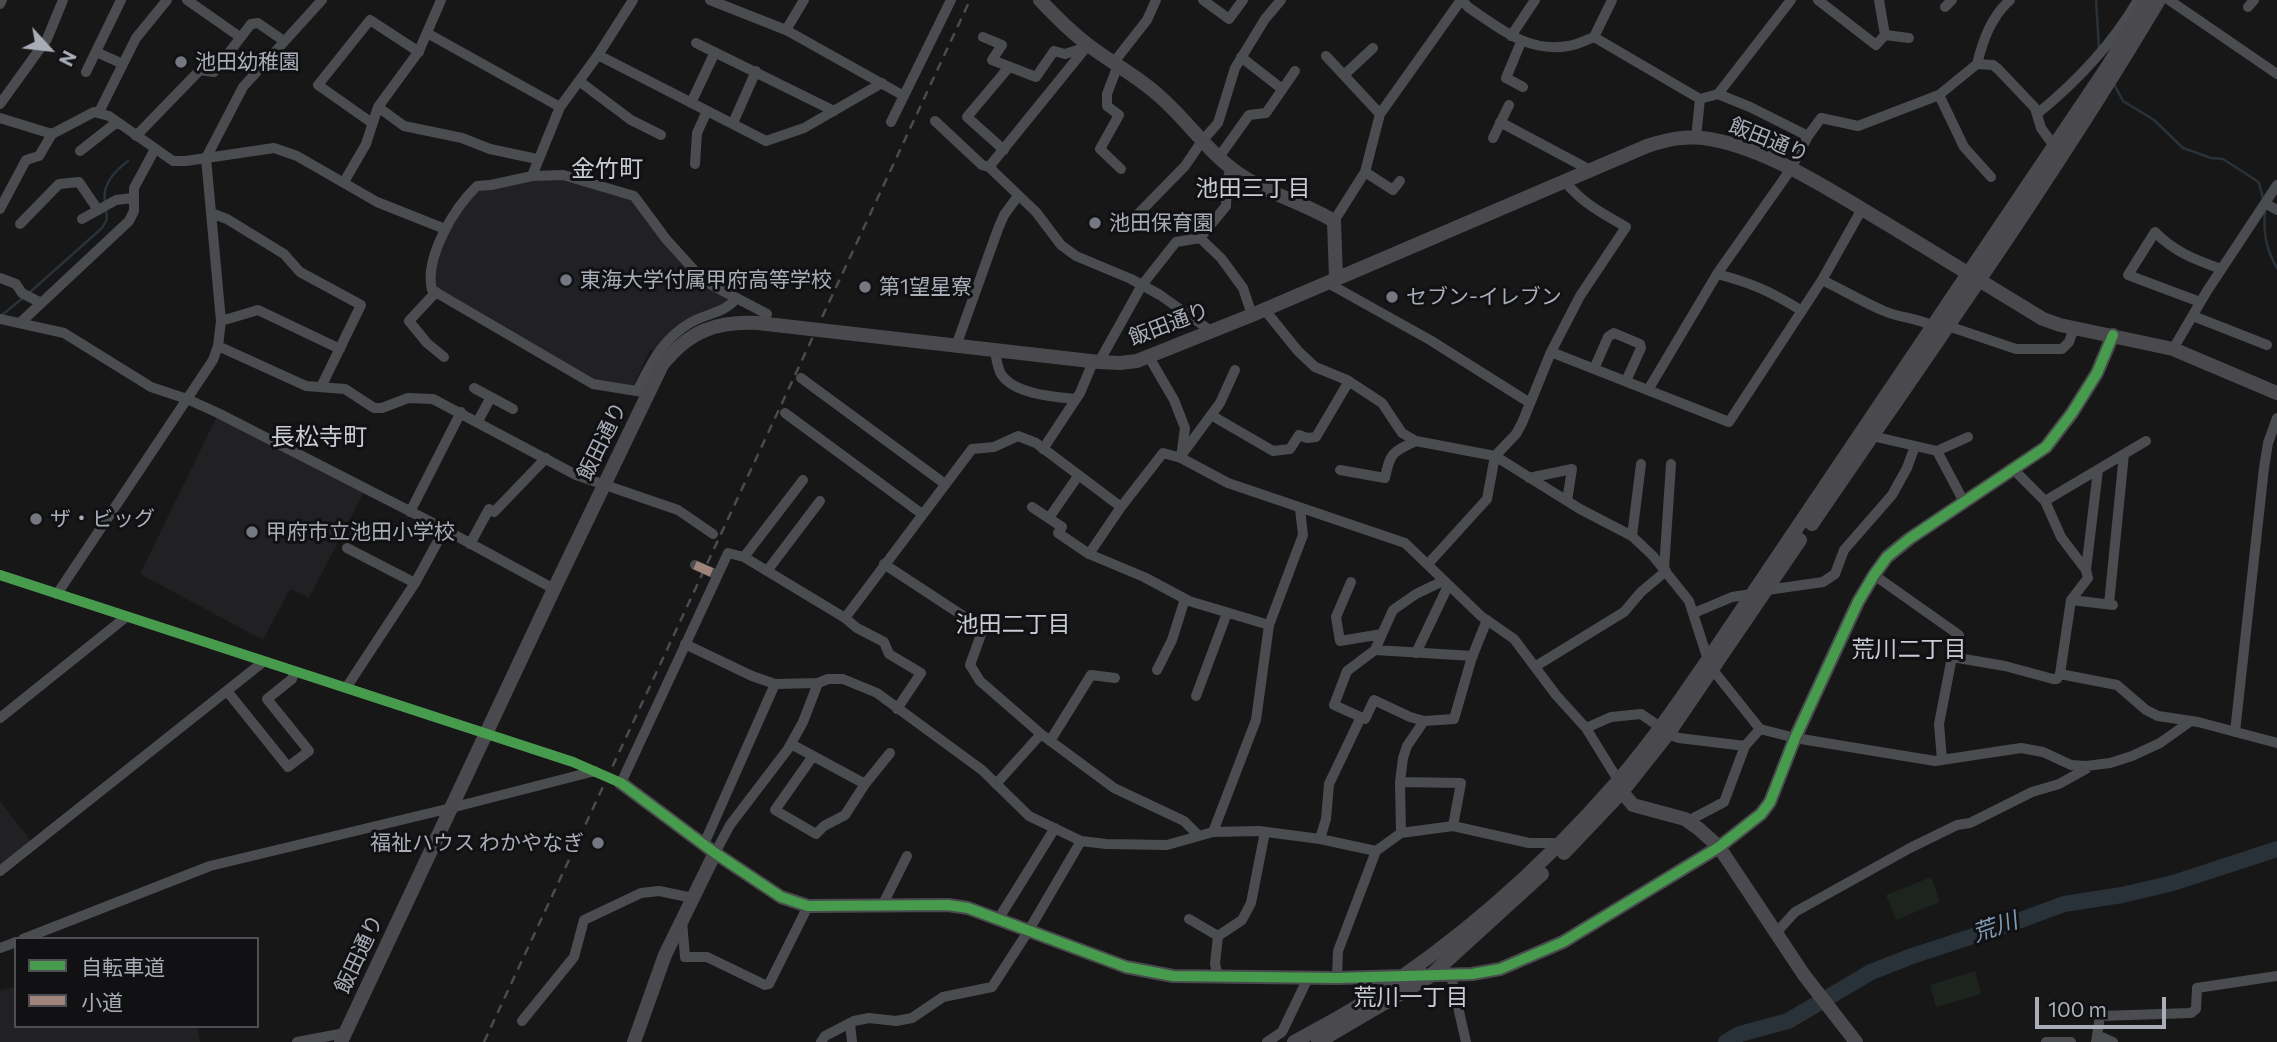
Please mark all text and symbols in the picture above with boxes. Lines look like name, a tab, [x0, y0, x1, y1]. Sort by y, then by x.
north arrow	[14, 14, 84, 84]
text: N	[55, 47, 82, 70]
place label: 池田幼稚園	[195, 49, 300, 75]
marker: 池田幼稚園	[173, 54, 189, 70]
street label: 飯田通り	[1725, 113, 1813, 167]
district label: 金竹町	[571, 155, 643, 183]
district label: 池田三丁目	[1196, 174, 1310, 202]
place label: 池田保育園	[1109, 210, 1214, 236]
marker: 池田保育園	[1087, 215, 1103, 231]
place label: 東海大学付属甲府高等学校	[580, 267, 832, 293]
marker: 東海大学付属甲府高等学校	[558, 272, 574, 288]
place label: 第1望星寮	[879, 274, 972, 300]
marker: 第1望星寮	[857, 279, 873, 295]
place label: セブン-イレブン	[1406, 284, 1562, 310]
marker: セブン-イレブン	[1384, 289, 1400, 305]
street label: 飯田通り	[1125, 297, 1213, 351]
street label: 飯田通り	[572, 398, 632, 484]
district label: 長松寺町	[271, 423, 367, 451]
place label: ザ・ビッグ	[50, 506, 155, 532]
marker: ザ・ビッグ	[28, 511, 44, 527]
place label: 甲府市立池田小学校	[266, 519, 455, 545]
marker: 甲府市立池田小学校	[244, 524, 260, 540]
district label: 池田二丁目	[956, 610, 1070, 638]
district label: 荒川二丁目	[1852, 635, 1966, 663]
place label: 福祉ハウス わかやなぎ	[370, 830, 584, 856]
marker: 福祉ハウス わかやなぎ	[590, 835, 606, 851]
water label: 荒川	[1969, 906, 2021, 948]
street label: 飯田通り	[330, 911, 388, 997]
legend	[14, 937, 259, 1028]
text: 自転車道	[81, 954, 165, 979]
scale bar	[2039, 982, 2170, 1026]
district label: 荒川一丁目	[1354, 983, 1468, 1011]
text: 小道	[81, 989, 123, 1014]
text: 100 m	[2048, 996, 2107, 1021]

